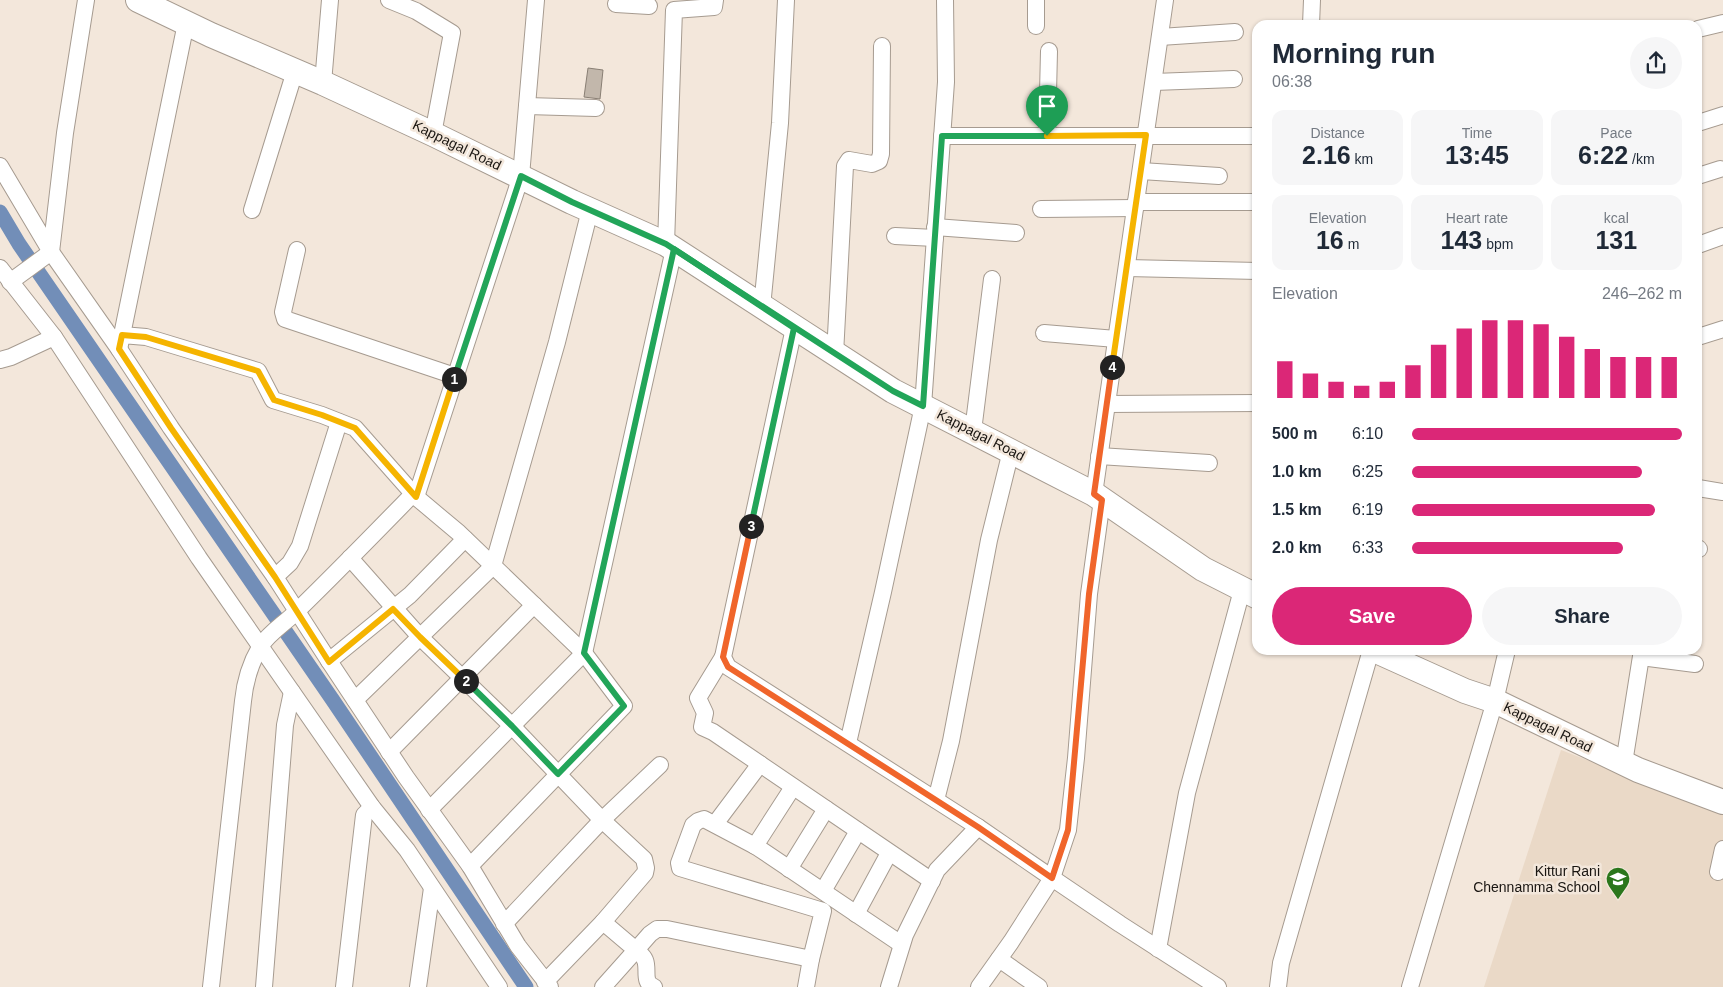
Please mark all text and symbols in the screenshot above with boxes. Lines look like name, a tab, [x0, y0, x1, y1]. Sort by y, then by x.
button: share	[1630, 37, 1682, 89]
text: Morning run	[1272, 38, 1435, 69]
text: 06:38	[1272, 73, 1312, 90]
pin	[1026, 85, 1068, 136]
icon: arrive	[1033, 92, 1061, 120]
street label: Kappagal Road	[410, 117, 504, 173]
text: Distance	[1310, 125, 1365, 141]
text: Time	[1462, 125, 1492, 141]
text: Pace	[1600, 125, 1632, 141]
text: 2.16	[1302, 141, 1351, 169]
text: 13:45	[1445, 141, 1509, 169]
text: 6:22	[1578, 141, 1628, 169]
text: km	[1351, 151, 1373, 167]
text: /km	[1628, 151, 1655, 167]
text: Elevation	[1309, 210, 1366, 226]
text: Heart rate	[1446, 210, 1508, 226]
text: kcal	[1604, 210, 1629, 226]
text: 16	[1316, 226, 1344, 254]
text: 143	[1441, 226, 1482, 254]
text: 131	[1595, 226, 1637, 254]
text: m	[1344, 236, 1359, 252]
text: bpm	[1482, 236, 1513, 252]
text: Elevation	[1272, 285, 1338, 302]
text: 246–262 m	[1602, 285, 1682, 302]
pin: 4	[1100, 354, 1124, 380]
text: 4	[1109, 359, 1116, 375]
pin: 1	[442, 366, 466, 392]
text: 1	[451, 371, 458, 387]
street label: Kappagal Road	[934, 406, 1028, 464]
text: 500 m	[1272, 425, 1317, 442]
text: 6:10	[1352, 425, 1383, 442]
text: 1.0 km	[1272, 463, 1322, 480]
text: 6:25	[1352, 463, 1383, 480]
text: 1.5 km	[1272, 501, 1322, 518]
text: 6:19	[1352, 501, 1383, 518]
pin: 3	[738, 514, 764, 538]
text: 3	[748, 518, 755, 534]
text: 2.0 km	[1272, 539, 1322, 556]
text: 6:33	[1352, 539, 1383, 556]
button: Save	[1272, 587, 1472, 645]
button: Share	[1482, 587, 1682, 645]
pin: 2	[454, 668, 478, 694]
text: 2	[463, 673, 470, 689]
street label: Kappagal Road	[1501, 699, 1595, 755]
place label: Kittur Rani Chennamma School	[1473, 863, 1600, 895]
school or university icon: Kittur Rani Chennamma School	[1605, 866, 1631, 900]

